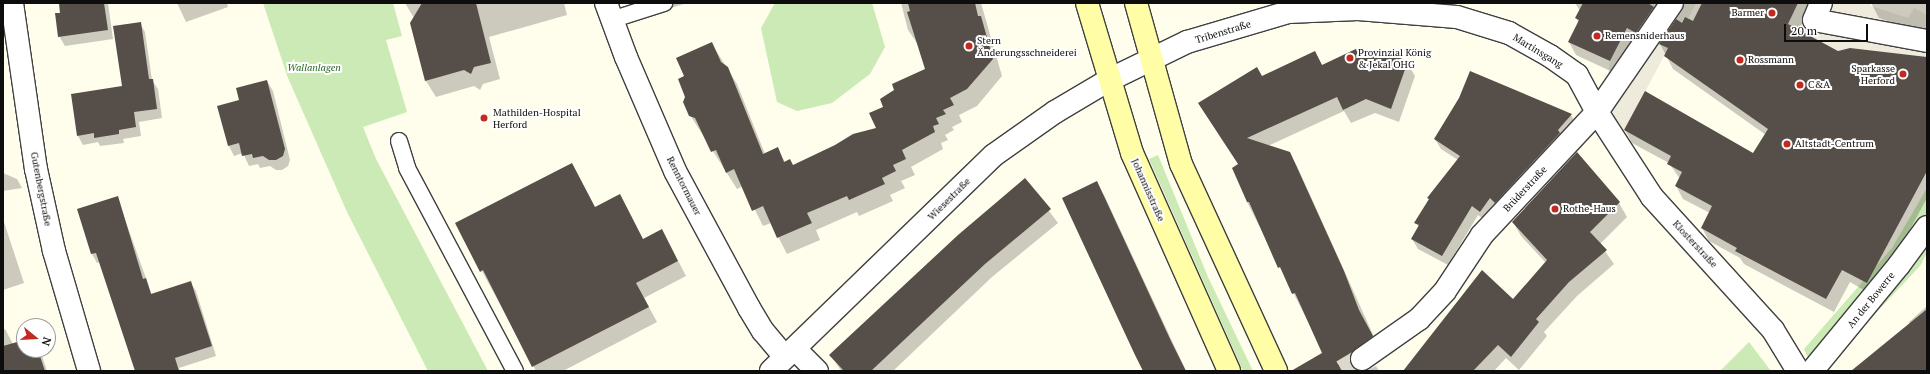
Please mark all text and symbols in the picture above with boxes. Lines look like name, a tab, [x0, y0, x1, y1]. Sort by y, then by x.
place label: Barmer	[1731, 7, 1764, 19]
marker: Barmer	[1767, 8, 1777, 18]
scale bar	[1786, 16, 1870, 42]
street label: Tribenstraße	[1194, 18, 1252, 46]
text: 20 m	[1791, 23, 1817, 38]
place label: Remensniderhaus	[1605, 30, 1684, 42]
street label: Martinsgang	[1511, 31, 1565, 71]
marker: Remensniderhaus	[1592, 31, 1602, 41]
place label: Stern Änderungsschneiderei	[977, 34, 1077, 58]
marker: Stern Änderungsschneiderei	[964, 41, 974, 51]
place label: Provinzial König & Jekal OHG	[1358, 46, 1431, 70]
marker: Provinzial König & Jekal OHG	[1345, 53, 1355, 63]
place label: Rossmann	[1748, 54, 1794, 66]
marker: Rossmann	[1735, 55, 1745, 65]
park label: Wallanlagen	[287, 62, 341, 74]
place label: Sparkasse Herford	[1851, 62, 1895, 86]
marker: Sparkasse Herford	[1898, 69, 1908, 79]
place label: C&A	[1808, 79, 1830, 91]
marker: C&A	[1795, 80, 1805, 90]
place label: Mathilden-Hospital Herford	[493, 106, 581, 130]
marker: Mathilden-Hospital Herford	[478, 112, 490, 124]
place label: Altstadt-Centrum	[1795, 138, 1874, 150]
marker: Altstadt-Centrum	[1782, 139, 1792, 149]
street label: Gutenbergstraße	[28, 151, 54, 227]
street label: Renntormauer	[664, 155, 704, 217]
street label: Johannisstraße	[1129, 157, 1167, 223]
street label: Brüderstraße	[1501, 164, 1549, 214]
street label: Wiesestraße	[925, 175, 973, 223]
place label: Rothe-Haus	[1563, 203, 1616, 215]
marker: Rothe-Haus	[1550, 204, 1560, 214]
street label: Klosterstraße	[1670, 218, 1720, 270]
street label: An der Bowerre	[1845, 270, 1897, 330]
north arrow	[16, 318, 56, 358]
text: N	[39, 335, 54, 348]

